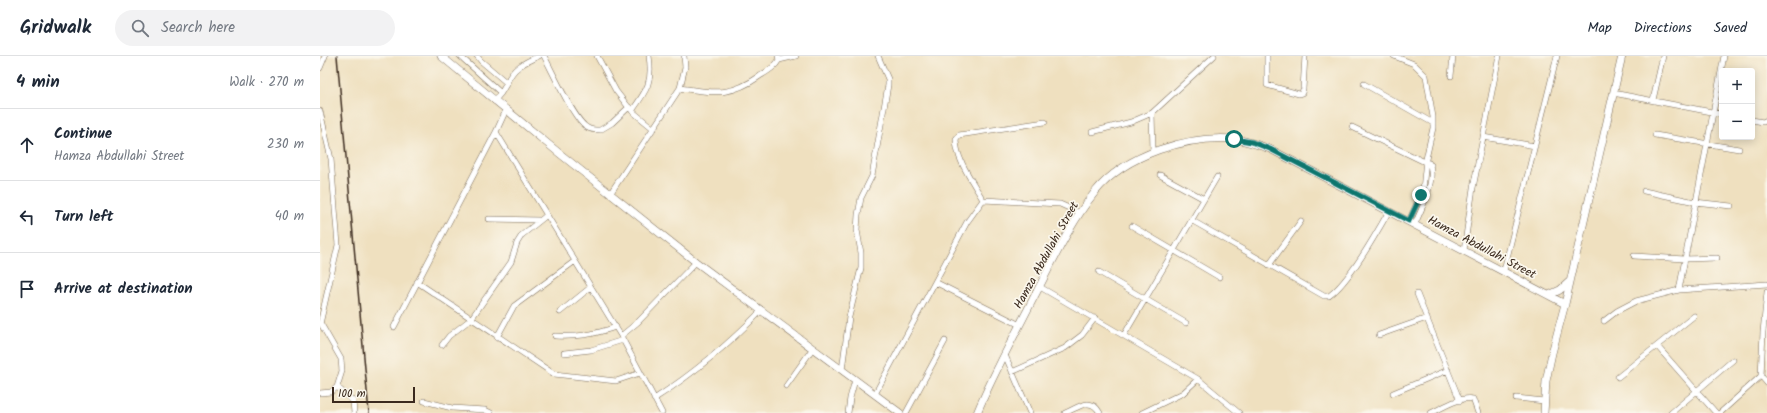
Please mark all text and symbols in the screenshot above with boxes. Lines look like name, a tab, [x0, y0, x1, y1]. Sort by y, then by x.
search box	[115, 10, 395, 46]
text: Gridwalk	[20, 13, 91, 43]
text: Search here	[161, 16, 235, 40]
icon: search	[129, 17, 151, 39]
text: Map	[1587, 17, 1612, 39]
text: Directions	[1634, 17, 1692, 39]
text: Saved	[1714, 17, 1747, 39]
map controls	[1719, 68, 1755, 140]
button: +	[1719, 68, 1755, 104]
text: 4 min	[16, 69, 60, 96]
text: Walk · 270 m	[229, 72, 304, 93]
button: −	[1719, 104, 1755, 140]
text: Continue	[54, 122, 112, 146]
route start	[1225, 130, 1243, 148]
icon: ahead	[16, 134, 38, 156]
text: 230 m	[267, 134, 304, 155]
text: Hamza Abdullahi Street	[54, 146, 184, 167]
route end	[1412, 186, 1430, 204]
street label: Hamza Abdullahi Street	[1009, 198, 1084, 312]
text: Turn left	[54, 205, 114, 229]
icon: left	[16, 206, 38, 228]
text: 40 m	[275, 206, 304, 227]
street label: Hamza Abdullahi Street	[1424, 211, 1540, 284]
text: Arrive at destination	[54, 277, 193, 301]
icon: arrive	[16, 278, 38, 300]
scale bar	[332, 385, 415, 404]
text: 100 m	[338, 385, 366, 403]

